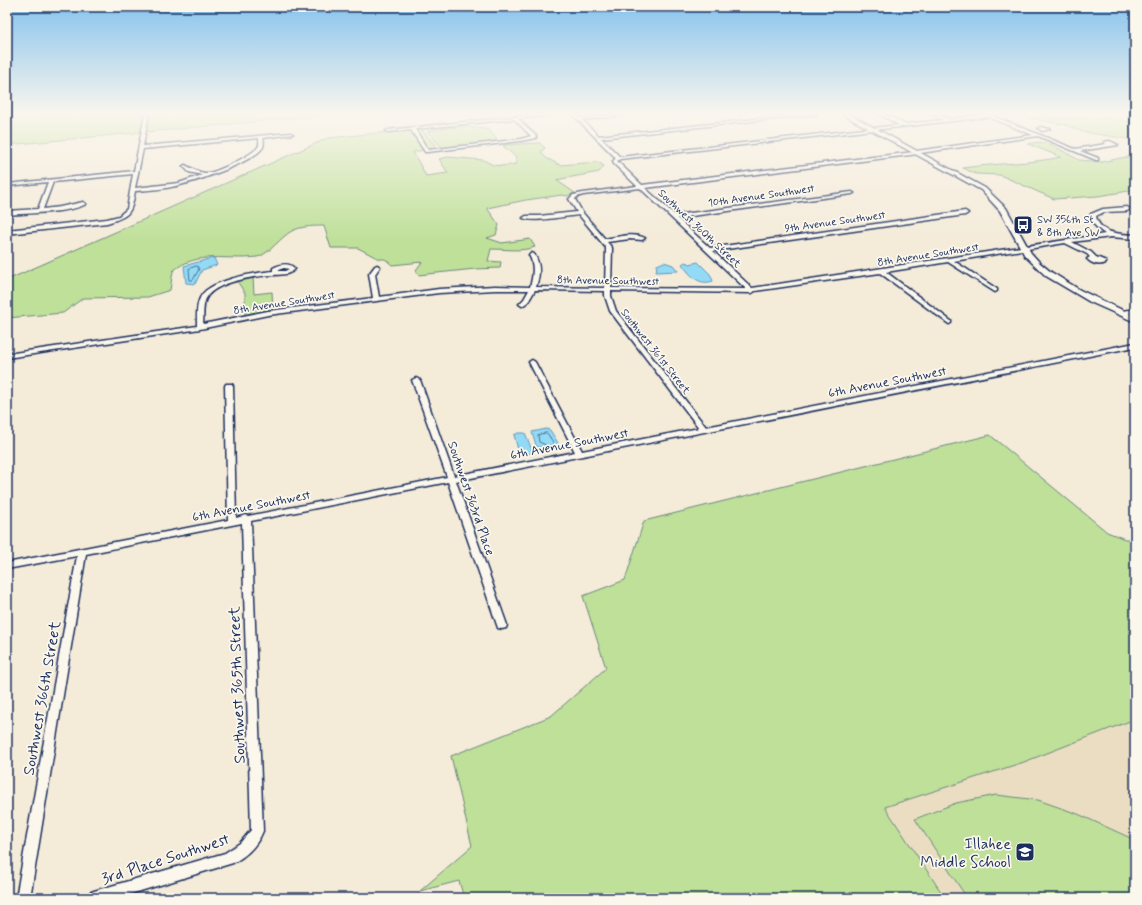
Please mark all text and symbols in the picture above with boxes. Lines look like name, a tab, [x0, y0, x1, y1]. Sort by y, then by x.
street label: 10th Avenue Southwest	[707, 182, 816, 210]
street label: Southwest 360th Street	[655, 186, 744, 271]
street label: 9th Avenue Southwest	[784, 208, 887, 236]
place label: SW 356th St & 8th Ave SW	[1037, 213, 1099, 240]
bus stop icon: SW 356th St & 8th Ave SW	[1012, 214, 1034, 236]
street label: 8th Avenue Southwest	[876, 240, 980, 270]
street label: 8th Avenue Southwest	[557, 273, 660, 289]
street label: 8th Avenue Southwest	[232, 288, 336, 318]
street label: Southwest 361st Street	[617, 306, 693, 398]
street label: 6th Avenue Southwest	[827, 363, 948, 402]
street label: 6th Avenue Southwest	[509, 425, 630, 464]
street label: Southwest 363rd Place	[443, 439, 498, 558]
street label: 6th Avenue Southwest	[191, 487, 312, 526]
street label: Southwest 365th Street	[224, 605, 251, 764]
street label: Southwest 366th Street	[19, 619, 66, 777]
street label: 3rd Place Southwest	[99, 829, 232, 890]
place label: Illahee Middle School	[920, 834, 1011, 873]
school or university icon: Illahee Middle School	[1014, 841, 1036, 863]

